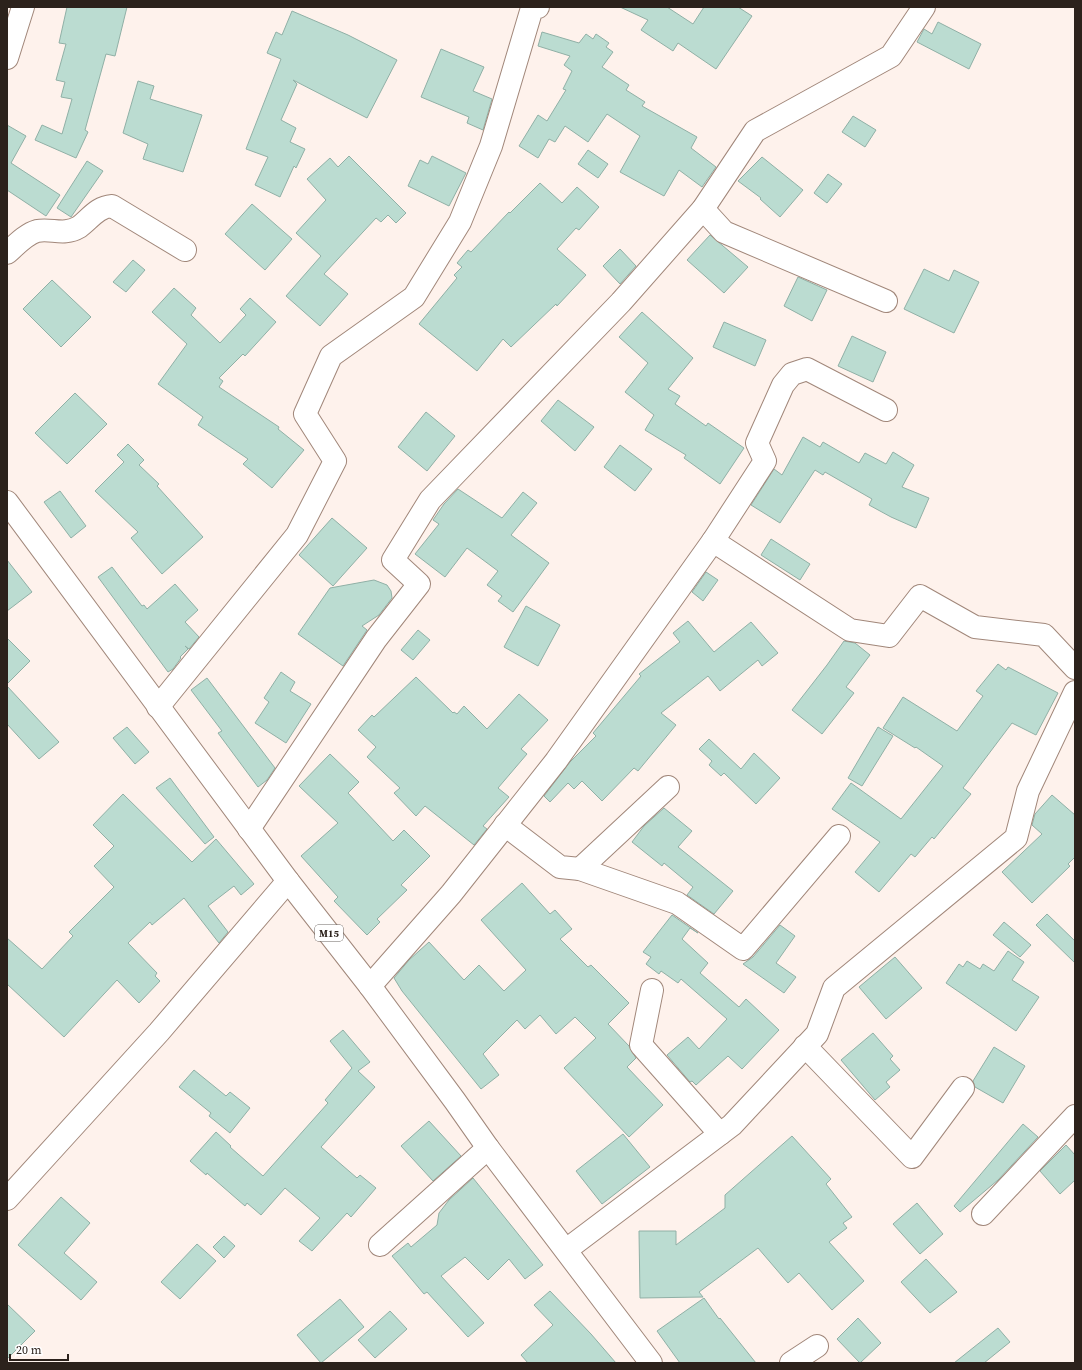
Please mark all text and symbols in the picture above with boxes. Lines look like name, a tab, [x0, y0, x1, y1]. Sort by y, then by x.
road number: M15	[315, 925, 343, 941]
scale bar	[10, 1336, 68, 1362]
text: 20 m	[16, 1342, 42, 1358]

